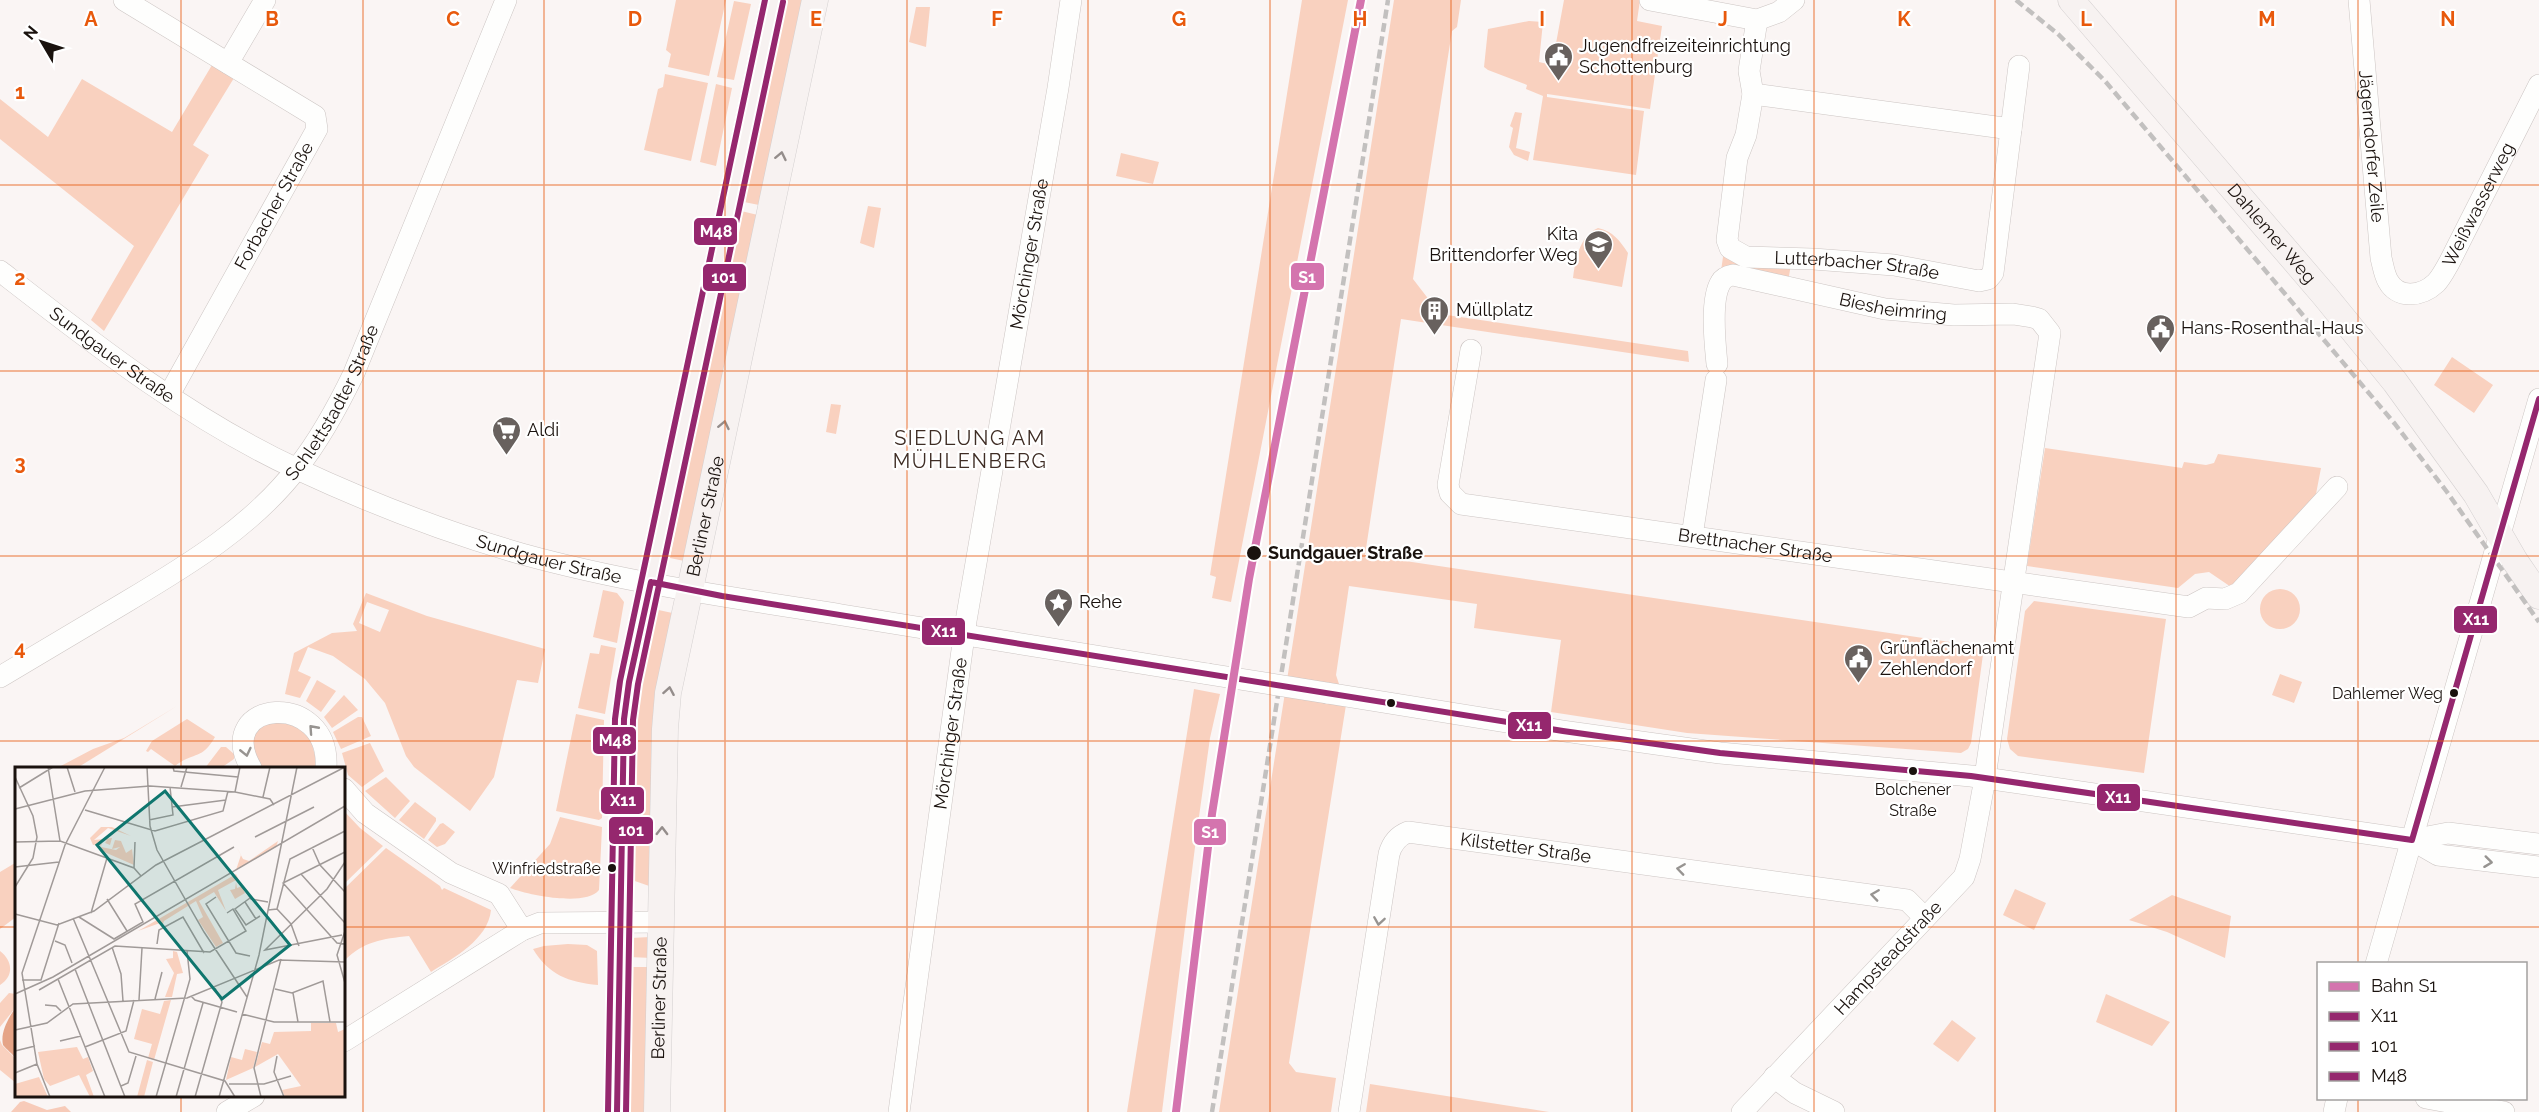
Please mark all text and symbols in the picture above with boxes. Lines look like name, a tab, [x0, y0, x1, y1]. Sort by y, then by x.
text: A	[84, 7, 98, 31]
text: B	[265, 7, 279, 31]
text: C	[446, 7, 460, 31]
text: D	[628, 7, 642, 31]
text: E	[810, 7, 822, 31]
text: F	[991, 7, 1003, 31]
text: G	[1172, 7, 1186, 31]
text: H	[1353, 7, 1367, 31]
text: I	[1539, 7, 1545, 31]
text: J	[1718, 7, 1728, 31]
text: K	[1897, 7, 1911, 31]
text: L	[2080, 7, 2092, 31]
text: M	[2258, 7, 2276, 31]
text: N	[2440, 7, 2456, 31]
north arrow	[12, 12, 72, 72]
text: N	[20, 22, 42, 44]
place label: Jugendfreizeiteinrichtung Schottenburg	[1579, 35, 1791, 77]
public building icon: Jugendfreizeiteinrichtung Schottenburg	[1542, 40, 1574, 82]
street label: Jägerndorfer Zeile	[2355, 69, 2389, 224]
text: 1	[15, 80, 25, 104]
street label: Forbacher Straße	[230, 138, 318, 273]
street label: Weißwasserweg	[2438, 139, 2518, 270]
one-way arrow	[774, 151, 787, 161]
street label: Mörchinger Straße	[1006, 176, 1052, 331]
street label: Dahlemer Weg	[2223, 179, 2321, 288]
line badge: M48	[693, 217, 738, 246]
text: M48	[700, 222, 732, 241]
place label: Kita Brittendorfer Weg	[1429, 223, 1578, 265]
school or university icon: Kita Brittendorfer Weg	[1583, 228, 1615, 270]
street label: Lutterbacher Straße	[1774, 247, 1942, 283]
line badge: S1	[1290, 262, 1325, 291]
line badge: 101	[702, 263, 747, 292]
text: 2	[14, 266, 26, 290]
text: 101	[711, 268, 737, 287]
text: S1	[1298, 268, 1316, 287]
street label: Biesheimring	[1837, 288, 1948, 324]
building icon: Müllplatz	[1419, 294, 1451, 336]
place label: Müllplatz	[1456, 299, 1533, 320]
street label: Sundgauer Straße	[45, 302, 179, 407]
public building icon: Hans-Rosenthal-Haus	[2144, 312, 2176, 354]
place label: Hans-Rosenthal-Haus	[2181, 317, 2364, 338]
street label: Schlettstadter Straße	[281, 321, 383, 484]
supermarket icon: Aldi	[490, 414, 522, 456]
place label: Aldi	[527, 419, 559, 440]
one-way arrow	[717, 420, 730, 430]
district label: SIEDLUNG AM MÜHLENBERG	[893, 426, 1047, 473]
text: 3	[14, 451, 26, 475]
street label: Berliner Straße	[682, 453, 728, 578]
street label: Brettnacher Straße	[1677, 524, 1834, 567]
street label: Sundgauer Straße	[474, 530, 624, 588]
place label: Sundgauer Straße	[1268, 542, 1423, 563]
marker: Sundgauer Straße	[1245, 544, 1263, 562]
place icon: Rehe	[1042, 586, 1074, 628]
place label: Rehe	[1079, 591, 1123, 612]
line badge: X11	[2453, 605, 2498, 634]
text: X11	[2462, 610, 2489, 629]
line badge: X11	[921, 617, 966, 646]
text: X11	[930, 622, 957, 641]
text: 4	[14, 636, 26, 660]
place label: Grünflächenamt Zehlendorf	[1880, 637, 2014, 679]
public building icon: Grünflächenamt Zehlendorf	[1843, 642, 1875, 684]
street label: Mörchinger Straße	[929, 656, 971, 811]
place label: Dahlemer Weg	[2332, 684, 2443, 703]
one-way arrow	[662, 686, 675, 696]
marker: Dahlemer Weg	[2448, 687, 2460, 699]
unlabelled marker	[1385, 697, 1397, 709]
line badge: X11	[1507, 711, 1552, 740]
text: X11	[1515, 716, 1542, 735]
one-way arrow	[309, 726, 320, 736]
line badge: M48	[592, 726, 637, 755]
text: M48	[599, 731, 631, 750]
one-way arrow	[239, 747, 252, 757]
marker: Bolchener Straße	[1907, 765, 1919, 777]
inset map	[15, 767, 345, 1097]
place label: Bolchener Straße	[1875, 780, 1952, 820]
line badge: X11	[2096, 783, 2141, 812]
line badge: X11	[600, 786, 645, 815]
text: X11	[2104, 788, 2131, 807]
text: X11	[609, 791, 636, 810]
line badge: 101	[608, 816, 654, 845]
line badge: S1	[1193, 818, 1227, 846]
text: 101	[618, 821, 644, 840]
text: S1	[1201, 823, 1219, 842]
one-way arrow	[656, 826, 669, 835]
street label: Kilstetter Straße	[1459, 828, 1593, 867]
one-way arrow	[2484, 855, 2493, 867]
place label: Winfriedstraße	[492, 859, 601, 878]
marker: Winfriedstraße	[606, 862, 618, 874]
one-way arrow	[1677, 863, 1686, 875]
one-way arrow	[1870, 890, 1879, 902]
street label: Hampsteadstraße	[1829, 896, 1946, 1019]
one-way arrow	[1373, 916, 1385, 926]
street label: Berliner Straße	[647, 936, 671, 1060]
legend	[2317, 962, 2527, 1100]
text: Bahn S1	[2371, 975, 2437, 996]
text: X11	[2371, 1005, 2398, 1026]
text: 101	[2371, 1035, 2398, 1056]
text: M48	[2371, 1065, 2407, 1086]

